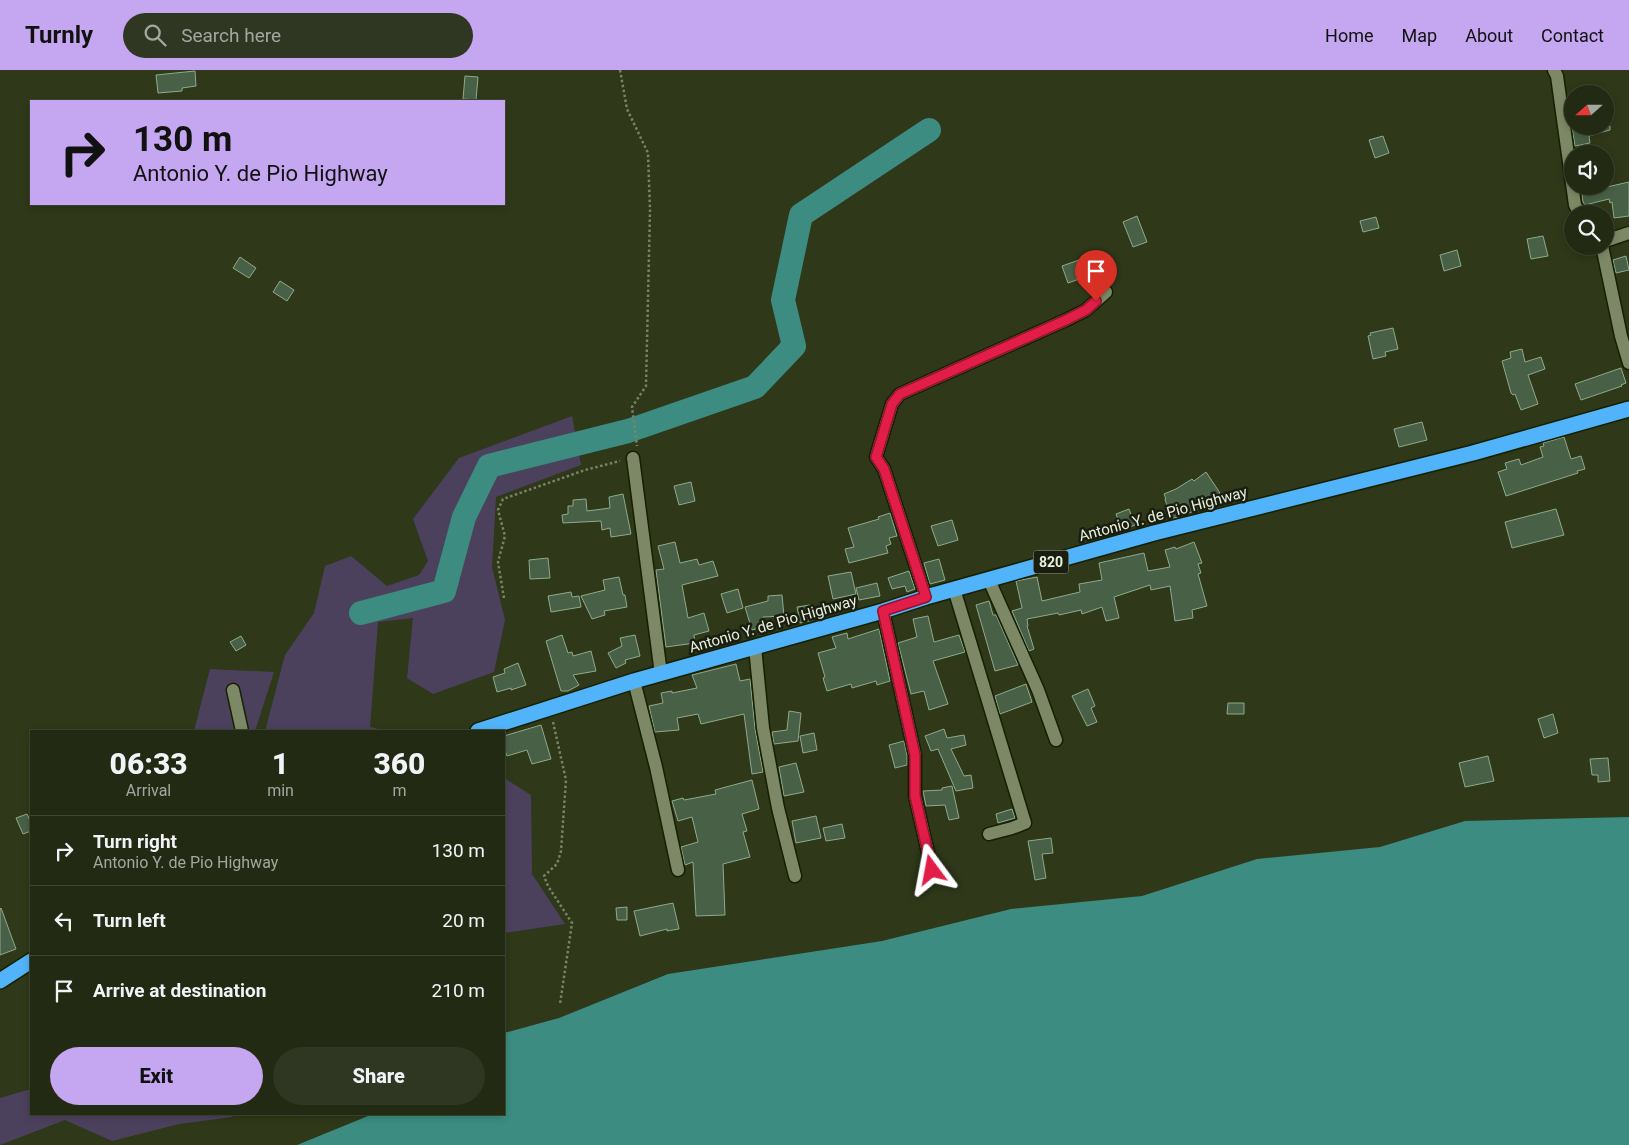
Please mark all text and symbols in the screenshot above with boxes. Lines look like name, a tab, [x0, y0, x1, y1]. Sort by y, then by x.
search box	[123, 13, 473, 58]
text: Turnly	[25, 21, 93, 49]
icon: search	[141, 21, 169, 49]
text: Search here	[181, 24, 281, 47]
text: Home	[1325, 25, 1374, 46]
text: Map	[1402, 25, 1437, 46]
text: About	[1465, 25, 1513, 46]
text: Contact	[1541, 25, 1604, 46]
north arrow	[1564, 85, 1614, 135]
map controls	[1564, 85, 1614, 255]
text: 130 m	[133, 119, 232, 160]
icon: right	[50, 120, 115, 185]
button: sound	[1564, 145, 1614, 195]
text: Antonio Y. de Pio Highway	[133, 161, 388, 186]
button: search	[1564, 205, 1614, 255]
pin	[1075, 250, 1117, 301]
icon: arrive	[1082, 257, 1110, 285]
street label: Antonio Y. de Pio Highway	[1077, 483, 1249, 545]
road number: 820	[1034, 551, 1068, 574]
street label: Antonio Y. de Pio Highway	[687, 591, 859, 657]
text: 06:33	[110, 746, 188, 781]
text: 1	[272, 746, 289, 781]
text: 360	[373, 746, 425, 781]
text: Arrival	[126, 781, 171, 800]
text: min	[267, 781, 294, 800]
text: m	[392, 781, 406, 800]
text: Turn right	[93, 830, 177, 853]
icon: right	[50, 837, 78, 865]
text: 130 m	[432, 839, 485, 862]
position arrow	[905, 843, 957, 895]
text: Antonio Y. de Pio Highway	[93, 853, 278, 872]
icon: left	[50, 907, 78, 935]
text: Turn left	[93, 909, 166, 932]
text: 20 m	[442, 909, 485, 932]
icon: arrive	[50, 977, 78, 1005]
text: Arrive at destination	[93, 979, 266, 1002]
text: 210 m	[432, 979, 485, 1002]
button: Exit	[50, 1047, 263, 1105]
button: Share	[273, 1047, 485, 1105]

